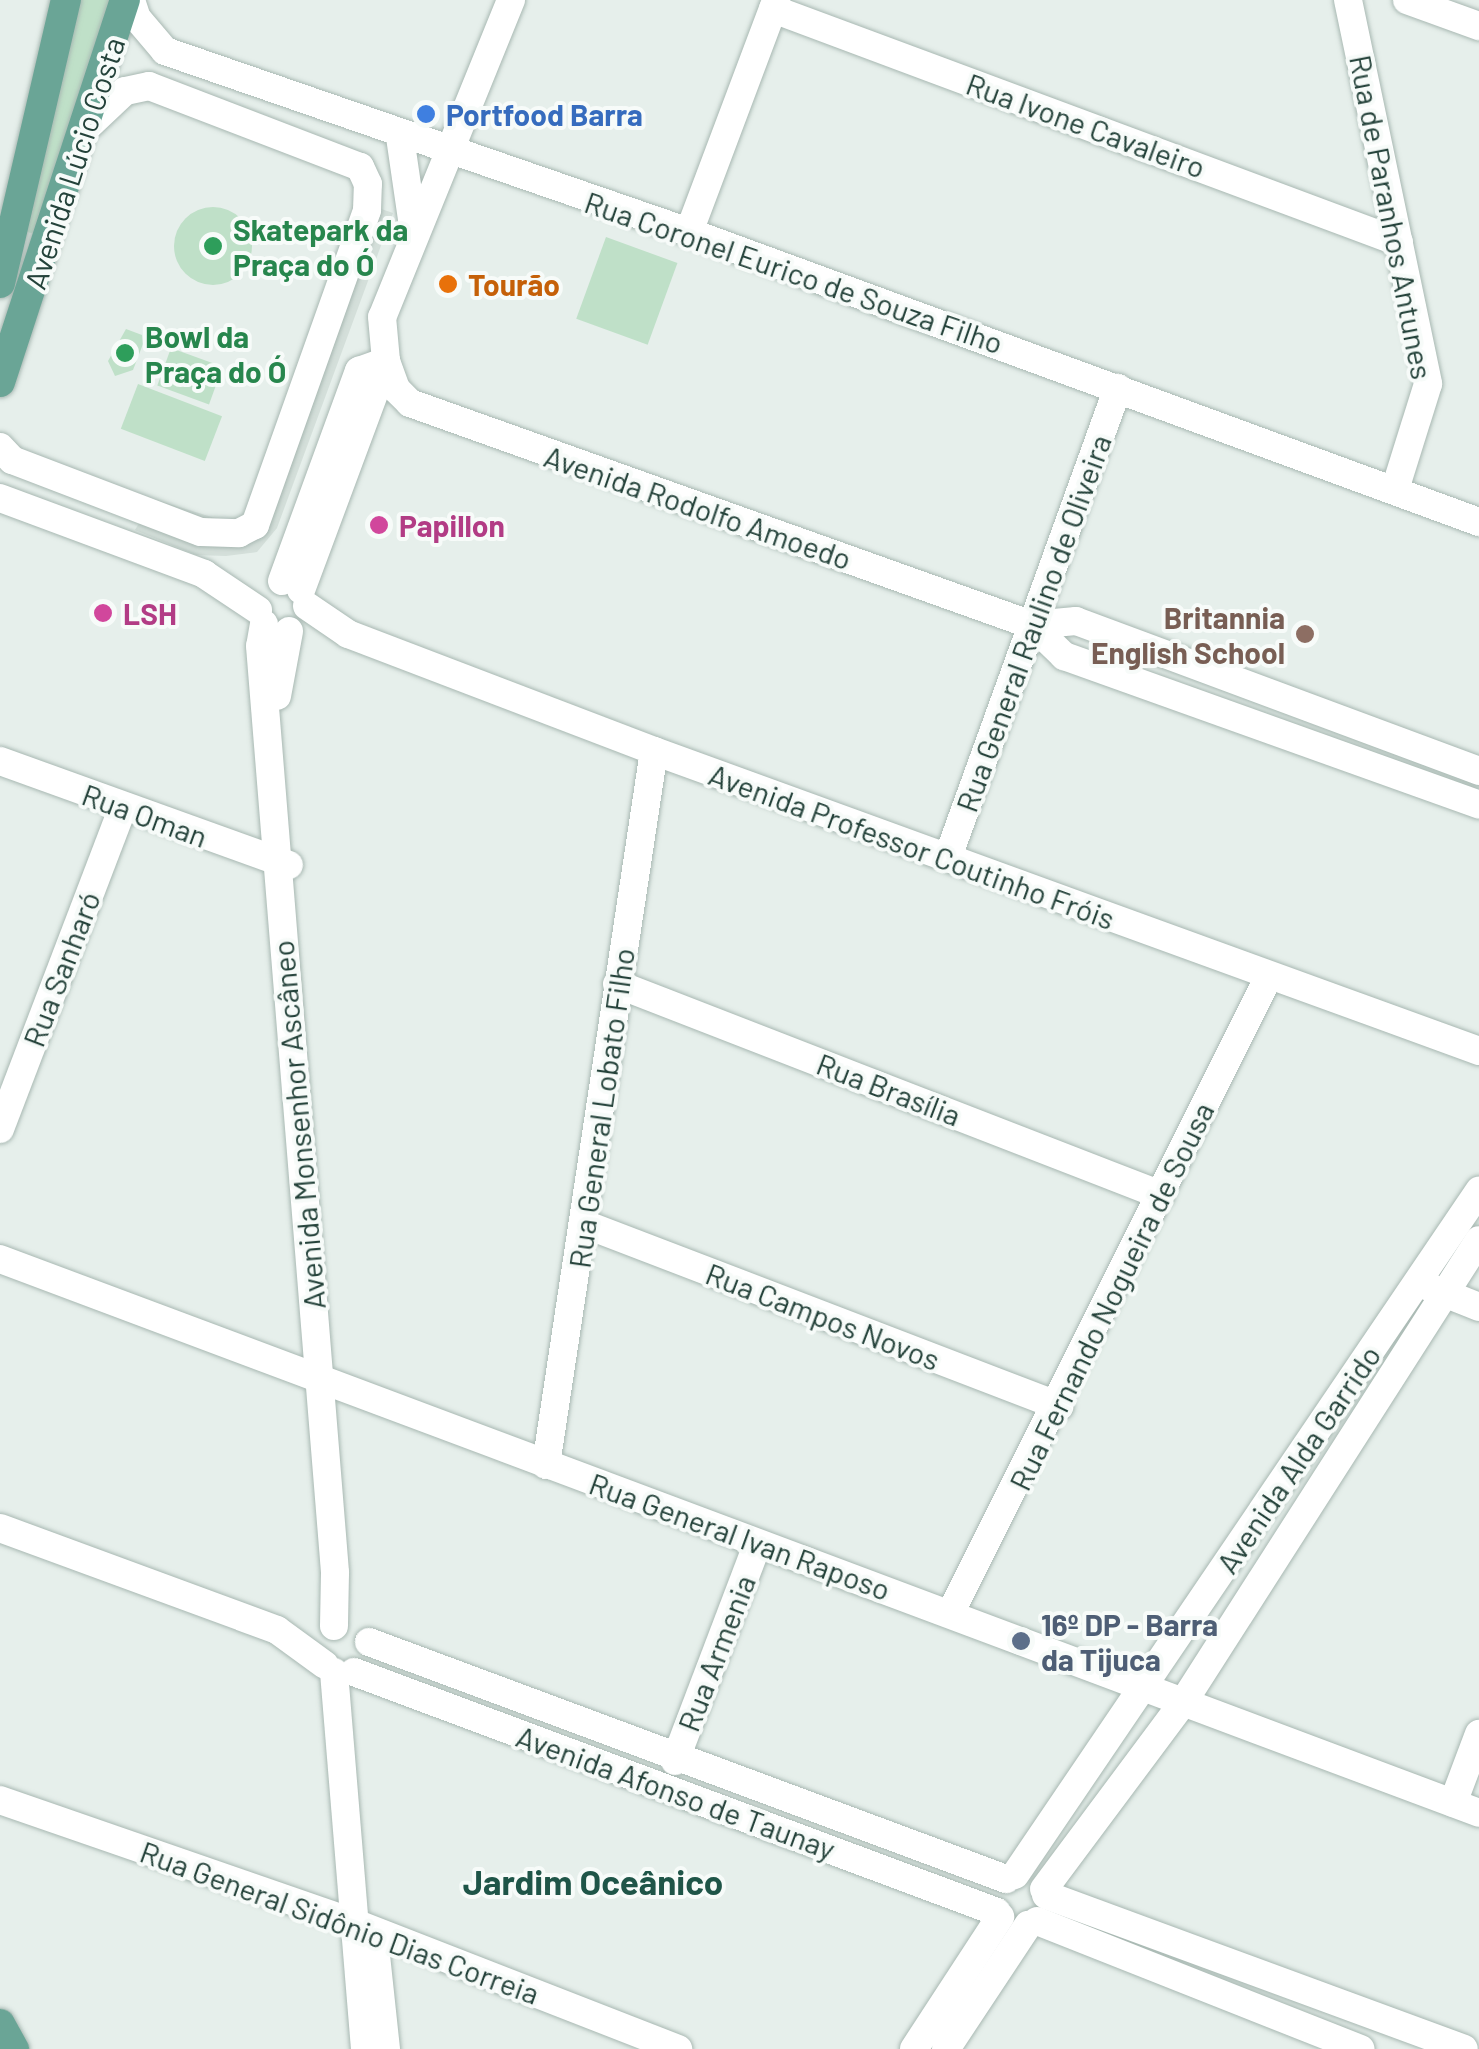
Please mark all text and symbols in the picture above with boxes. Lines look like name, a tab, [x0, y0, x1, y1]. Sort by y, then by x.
street label: Avenida Lúcio Costa	[16, 33, 132, 293]
street label: Rua de Paranhos Antunes	[1343, 52, 1441, 382]
street label: Rua Ivone Cavaleiro	[962, 65, 1210, 185]
place label: Portfood Barra	[446, 96, 643, 132]
marker: Portfood Barra	[415, 103, 437, 125]
street label: Rua Coronel Eurico de Souza Filho	[580, 183, 1008, 361]
place label: Skatepark da Praça do Ó	[233, 211, 408, 282]
marker: Skatepark da Praça do Ó	[202, 235, 224, 257]
place label: Tourão	[468, 266, 560, 302]
marker: Tourão	[437, 273, 459, 295]
place label: Bowl da Praça do Ó	[145, 318, 286, 388]
marker: Bowl da Praça do Ó	[114, 342, 136, 364]
street label: Rua General Raulino de Oliveira	[948, 429, 1118, 817]
street label: Avenida Rodolfo Amoedo	[540, 438, 856, 576]
place label: Papillon	[399, 507, 505, 543]
marker: Papillon	[368, 514, 390, 536]
place label: LSH	[123, 595, 177, 631]
place label: Britannia English School	[1091, 599, 1285, 670]
marker: LSH	[92, 602, 114, 624]
marker: Britannia English School	[1294, 623, 1316, 645]
street label: Avenida Professor Coutinho Fróis	[704, 756, 1120, 936]
street label: Rua Oman	[77, 776, 213, 854]
street label: Rua Sanharó	[15, 886, 107, 1052]
street label: Avenida Monsenhor Ascâneo	[264, 939, 332, 1311]
street label: Rua General Lobato Filho	[561, 946, 641, 1270]
street label: Rua Brasília	[812, 1045, 966, 1133]
street label: Rua Fernando Nogueira de Sousa	[1001, 1096, 1221, 1496]
street label: Rua Campos Novos	[701, 1255, 945, 1377]
street label: Avenida Alda Garrido	[1208, 1338, 1388, 1580]
street label: Rua General Ivan Raposo	[585, 1465, 895, 1607]
street label: Rua Armenia	[670, 1570, 762, 1736]
place label: 16º DP - Barra da Tijuca	[1041, 1606, 1218, 1676]
marker: 16º DP - Barra da Tijuca	[1010, 1630, 1032, 1652]
street label: Avenida Afonso de Taunay	[512, 1718, 840, 1866]
street label: Rua General Sidônio Dias Correia	[136, 1833, 544, 2011]
district label: Jardim Oceânico	[463, 1860, 723, 1902]

